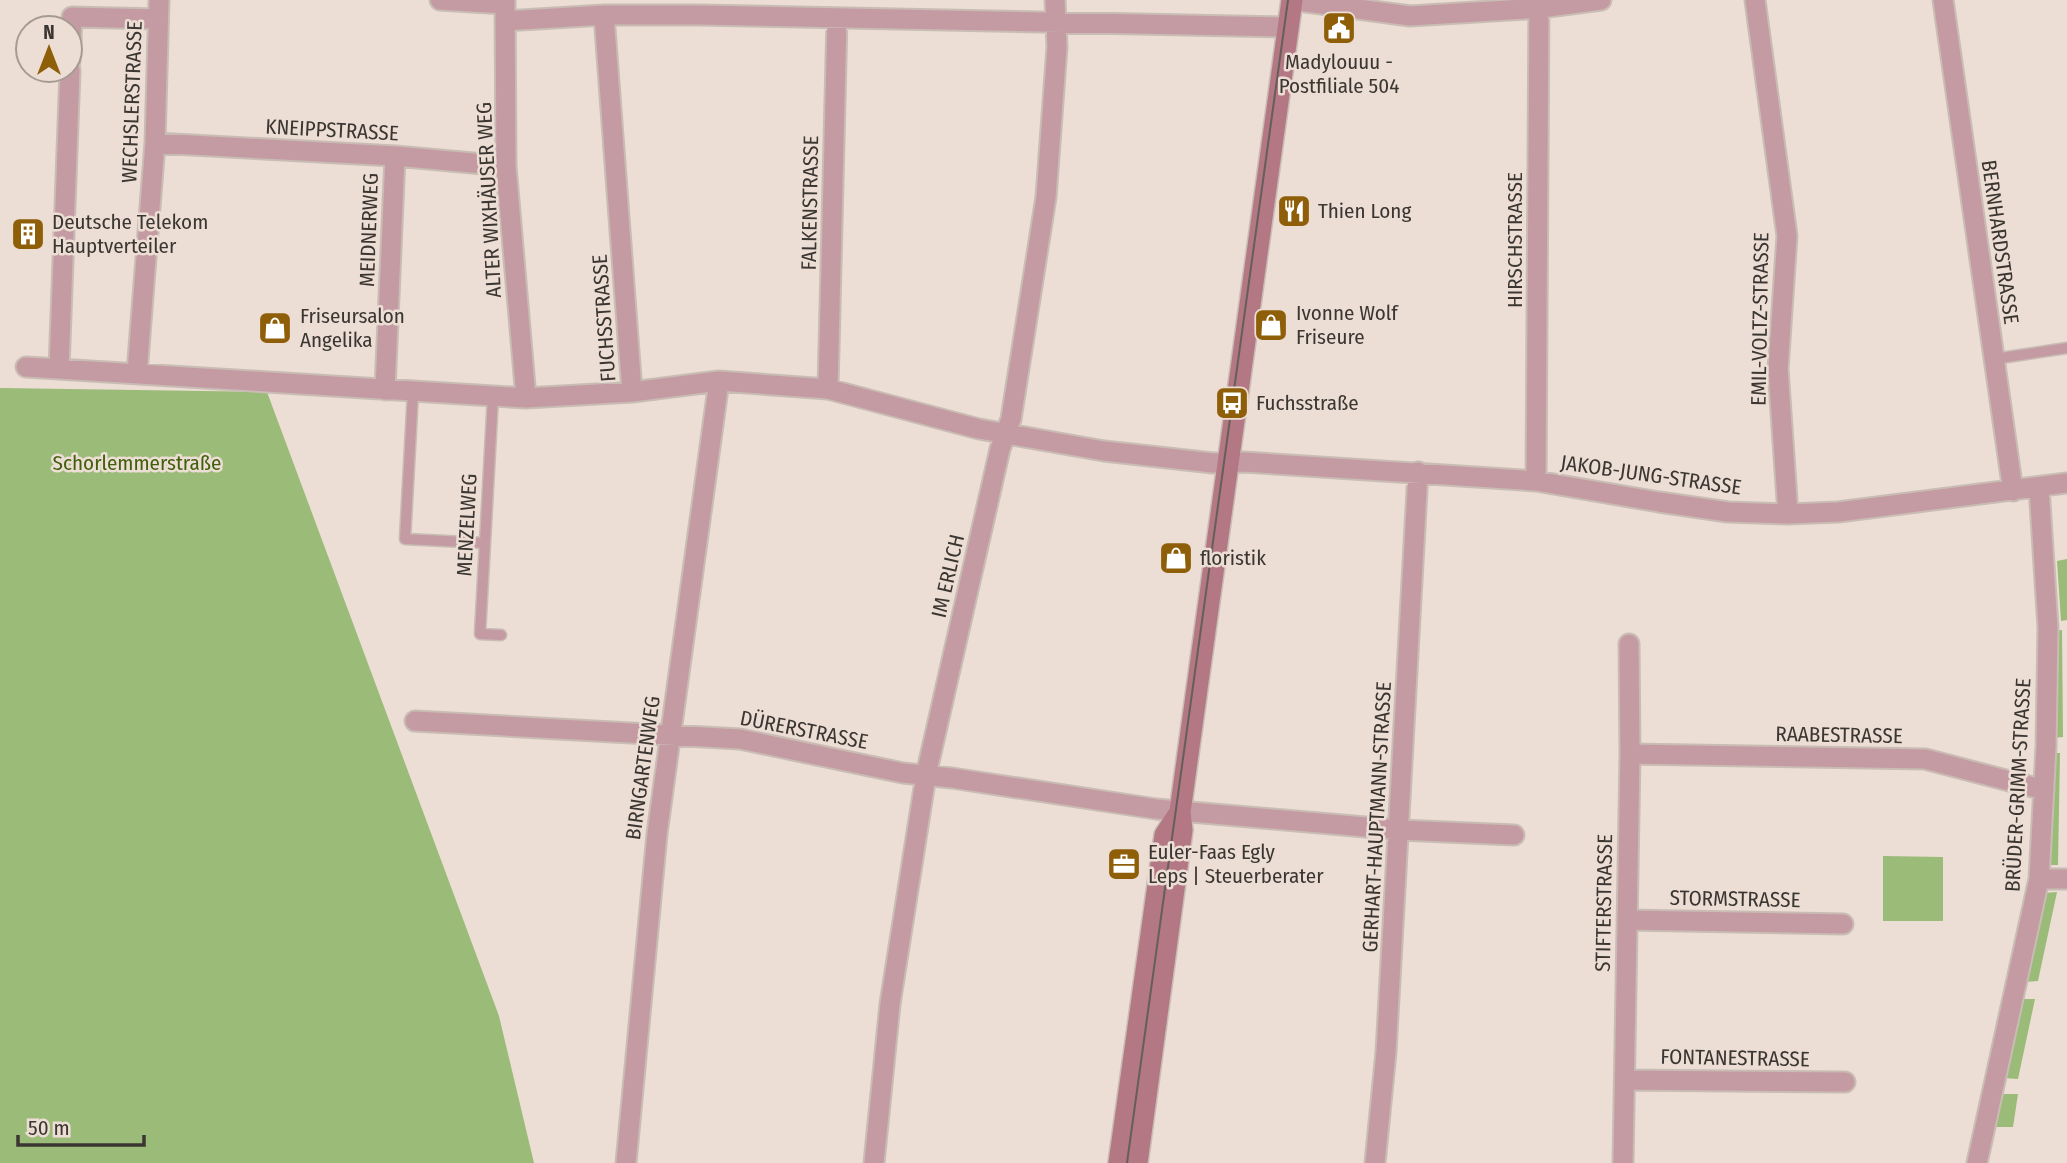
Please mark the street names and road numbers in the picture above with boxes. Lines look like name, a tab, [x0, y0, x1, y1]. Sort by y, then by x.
street label: WECHSLERSTRASSE	[116, 20, 148, 183]
street label: ALTER WIXHÄUSER WEG	[471, 102, 507, 298]
street label: KNEIPPSTRASSE	[265, 114, 399, 146]
street label: FALKENSTRASSE	[796, 135, 824, 271]
street label: BERNHARDSTRASSE	[1976, 158, 2024, 326]
street label: HIRSCHSTRASSE	[1502, 172, 1528, 308]
street label: MEIDNERWEG	[354, 173, 384, 287]
street label: EMIL-VOLTZ-STRASSE	[1745, 232, 1775, 406]
street label: FUCHSSTRASSE	[587, 253, 621, 383]
street label: JAKOB-JUNG-STRASSE	[1559, 449, 1743, 501]
street label: MENZELWEG	[451, 473, 483, 577]
street label: IM ERLICH	[926, 532, 970, 620]
street label: BRÜDER-GRIMM-STRASSE	[1999, 677, 2037, 893]
street label: GERHART-HAUPTMANN-STRASSE	[1357, 681, 1397, 953]
street label: BIRNGARTENWEG	[620, 694, 666, 842]
street label: DÜRERSTRASSE	[738, 705, 870, 755]
street label: RAABESTRASSE	[1775, 721, 1903, 749]
street label: STIFTERSTRASSE	[1590, 834, 1618, 972]
street label: STORMSTRASSE	[1669, 885, 1801, 913]
street label: FONTANESTRASSE	[1660, 1044, 1810, 1072]

